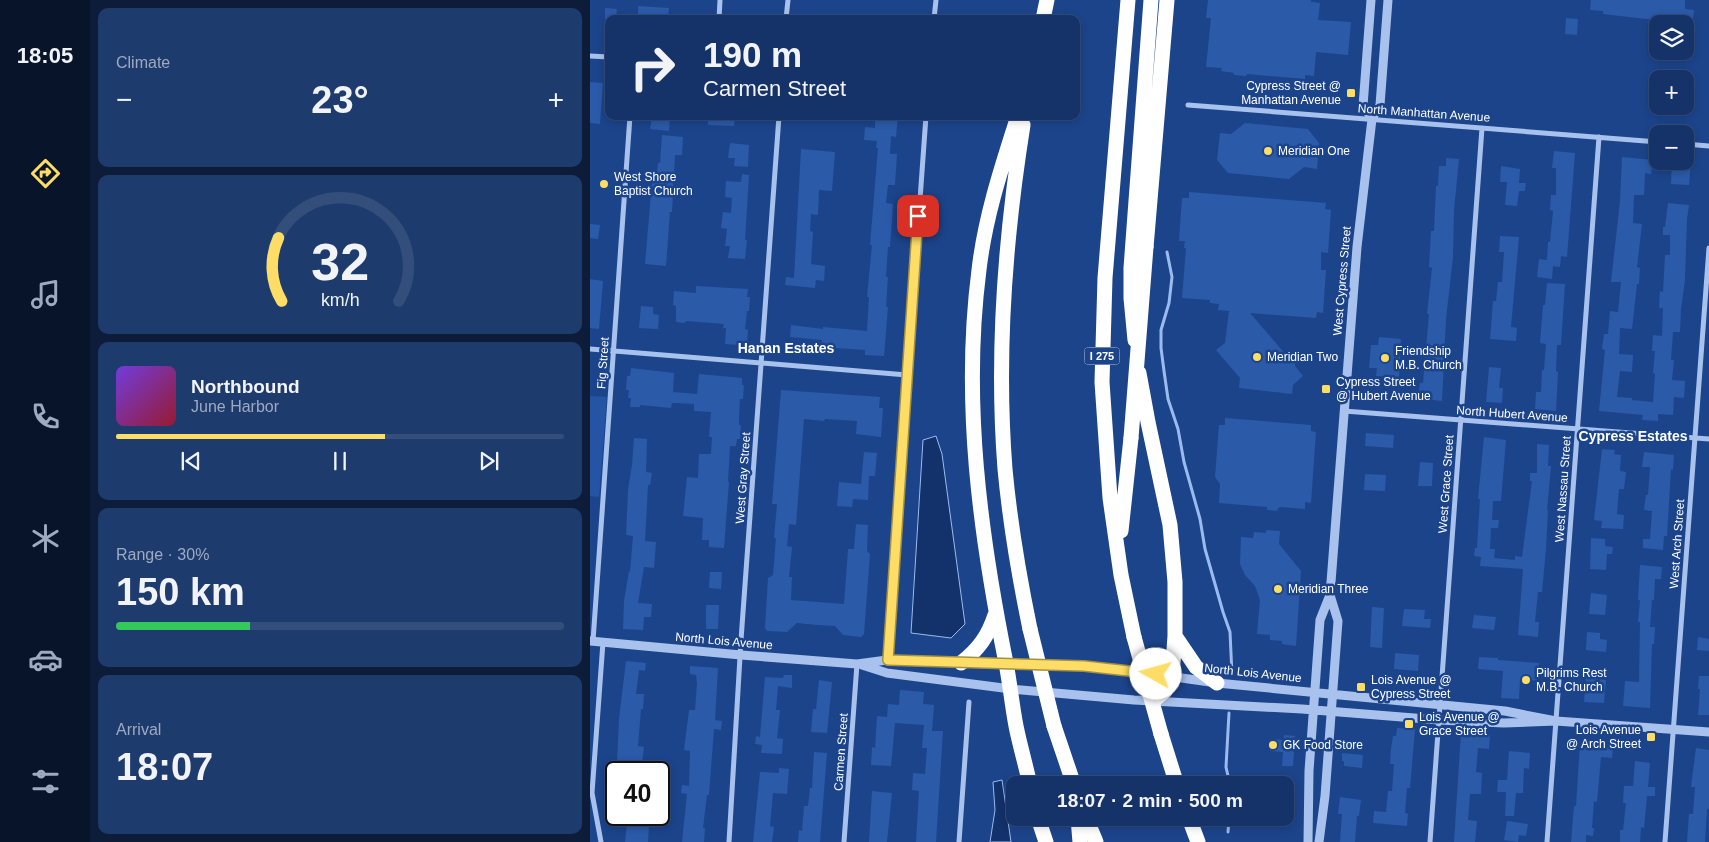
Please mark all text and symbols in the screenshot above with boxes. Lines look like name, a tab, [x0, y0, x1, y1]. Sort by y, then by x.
map controls	[1649, 15, 1694, 170]
button: layers	[1649, 15, 1694, 60]
icon: right	[620, 35, 685, 100]
text: 190 m	[703, 35, 802, 74]
text: 18:05	[17, 43, 73, 68]
text: Climate	[116, 54, 170, 71]
button: +	[1649, 70, 1694, 115]
text: Carmen Street	[703, 76, 846, 101]
text: 23°	[311, 79, 369, 121]
place label: Cypress Street @ Manhattan Avenue	[1241, 79, 1341, 107]
text: −	[116, 84, 132, 115]
text: +	[548, 84, 564, 115]
marker: Cypress Street @ Manhattan Avenue	[1345, 87, 1357, 99]
street label: North Manhattan Avenue	[1357, 101, 1491, 125]
button: −	[1649, 125, 1694, 170]
place label: Meridian One	[1278, 144, 1350, 158]
marker: Meridian One	[1262, 145, 1274, 157]
icon: directions	[28, 156, 63, 191]
place label: West Shore Baptist Church	[614, 170, 693, 198]
marker: West Shore Baptist Church	[598, 178, 610, 190]
pin	[897, 195, 939, 237]
icon: arrive	[904, 202, 932, 230]
street label: West Cypress Street	[1330, 225, 1354, 336]
text: 32	[311, 233, 369, 291]
icon: music	[28, 277, 63, 312]
text: km/h	[321, 290, 359, 310]
street label: Fig Street	[594, 336, 612, 389]
district label: Hanan Estates	[738, 340, 834, 356]
place label: Friendship M.B. Church	[1395, 344, 1462, 372]
road number: I 275	[1084, 348, 1120, 364]
place label: Meridian Two	[1267, 350, 1338, 364]
marker: Meridian Two	[1251, 351, 1263, 363]
marker: Friendship M.B. Church	[1379, 352, 1391, 364]
place label: Cypress Street @ Hubert Avenue	[1336, 375, 1431, 403]
text: Northbound	[191, 376, 300, 397]
marker: Cypress Street @ Hubert Avenue	[1320, 383, 1332, 395]
text: June Harbor	[191, 398, 279, 415]
icon: phone	[28, 399, 63, 434]
street label: North Hubert Avenue	[1456, 403, 1569, 425]
district label: Cypress Estates	[1579, 428, 1688, 444]
street label: West Gray Street	[733, 431, 753, 524]
street label: West Grace Street	[1436, 434, 1456, 534]
street label: West Nassau Street	[1552, 435, 1574, 543]
icon: previous	[177, 447, 205, 475]
icon: pause	[326, 447, 354, 475]
icon: next	[475, 447, 503, 475]
street label: West Arch Street	[1667, 498, 1687, 589]
icon: climate	[28, 521, 63, 556]
text: Range · 30%	[116, 546, 209, 563]
text: 150 km	[116, 571, 245, 613]
place label: Meridian Three	[1288, 582, 1369, 596]
marker: Meridian Three	[1272, 583, 1284, 595]
street label: North Lois Avenue	[675, 630, 774, 652]
icon: car	[28, 642, 63, 677]
position arrow	[1129, 647, 1181, 699]
street label: North Lois Avenue	[1204, 661, 1303, 685]
place label: Pilgrims Rest M.B. Church	[1536, 666, 1607, 694]
place label: Lois Avenue @ Cypress Street	[1371, 673, 1452, 701]
marker: Pilgrims Rest M.B. Church	[1520, 674, 1532, 686]
marker: Lois Avenue @ Cypress Street	[1355, 681, 1367, 693]
place label: Lois Avenue @ Grace Street	[1419, 710, 1500, 738]
street label: Carmen Street	[831, 712, 851, 791]
marker: Lois Avenue @ Grace Street	[1403, 718, 1415, 730]
text: Arrival	[116, 721, 161, 738]
place label: Lois Avenue @ Arch Street	[1566, 723, 1642, 751]
marker: Lois Avenue @ Arch Street	[1645, 731, 1657, 743]
place label: GK Food Store	[1283, 738, 1363, 752]
marker: GK Food Store	[1267, 739, 1279, 751]
text: 18:07	[116, 746, 213, 788]
speed limit sign: 40	[605, 761, 670, 826]
icon: filters	[28, 764, 63, 799]
text: 18:07 · 2 min · 500 m	[1057, 790, 1243, 811]

